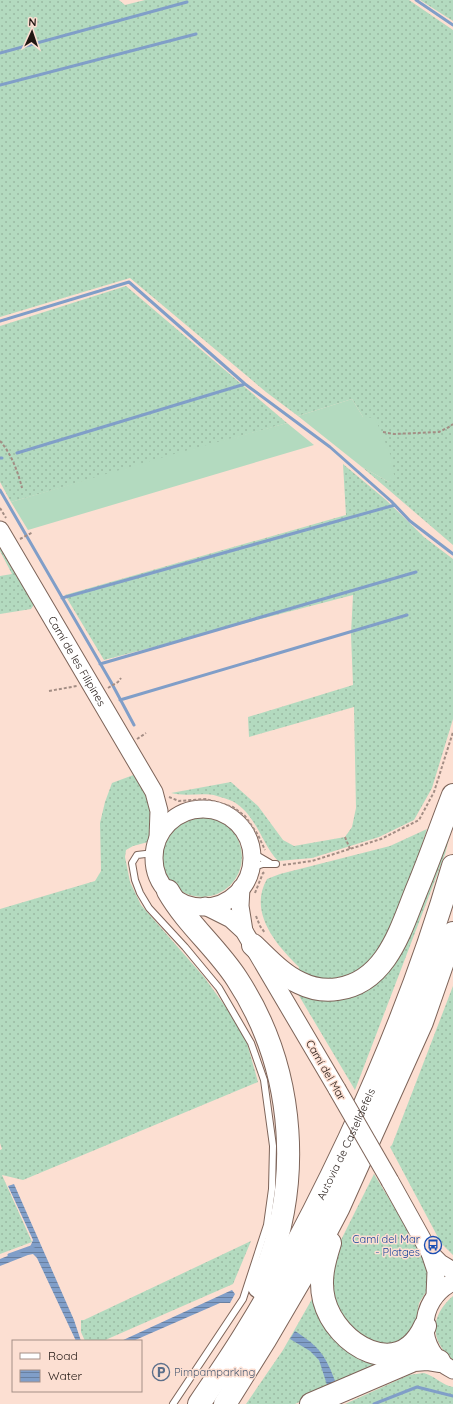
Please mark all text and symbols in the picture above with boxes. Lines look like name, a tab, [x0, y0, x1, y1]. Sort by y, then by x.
north arrow	[12, 12, 52, 52]
text: N	[28, 15, 37, 29]
street label: Camí de les Filipines	[45, 613, 109, 709]
street label: Camí del Mar	[303, 1037, 349, 1103]
street label: Autovia de Castelldefels	[314, 1086, 378, 1202]
place label: Camí del Mar - Platges	[352, 1232, 421, 1259]
bus stop icon: Camí del Mar - Platges	[423, 1235, 443, 1255]
legend	[12, 1340, 142, 1392]
text: Road	[48, 1348, 78, 1363]
parking icon: Pimpamparking	[151, 1362, 171, 1382]
place label: Pimpamparking	[174, 1365, 255, 1379]
text: Water	[48, 1368, 83, 1383]

